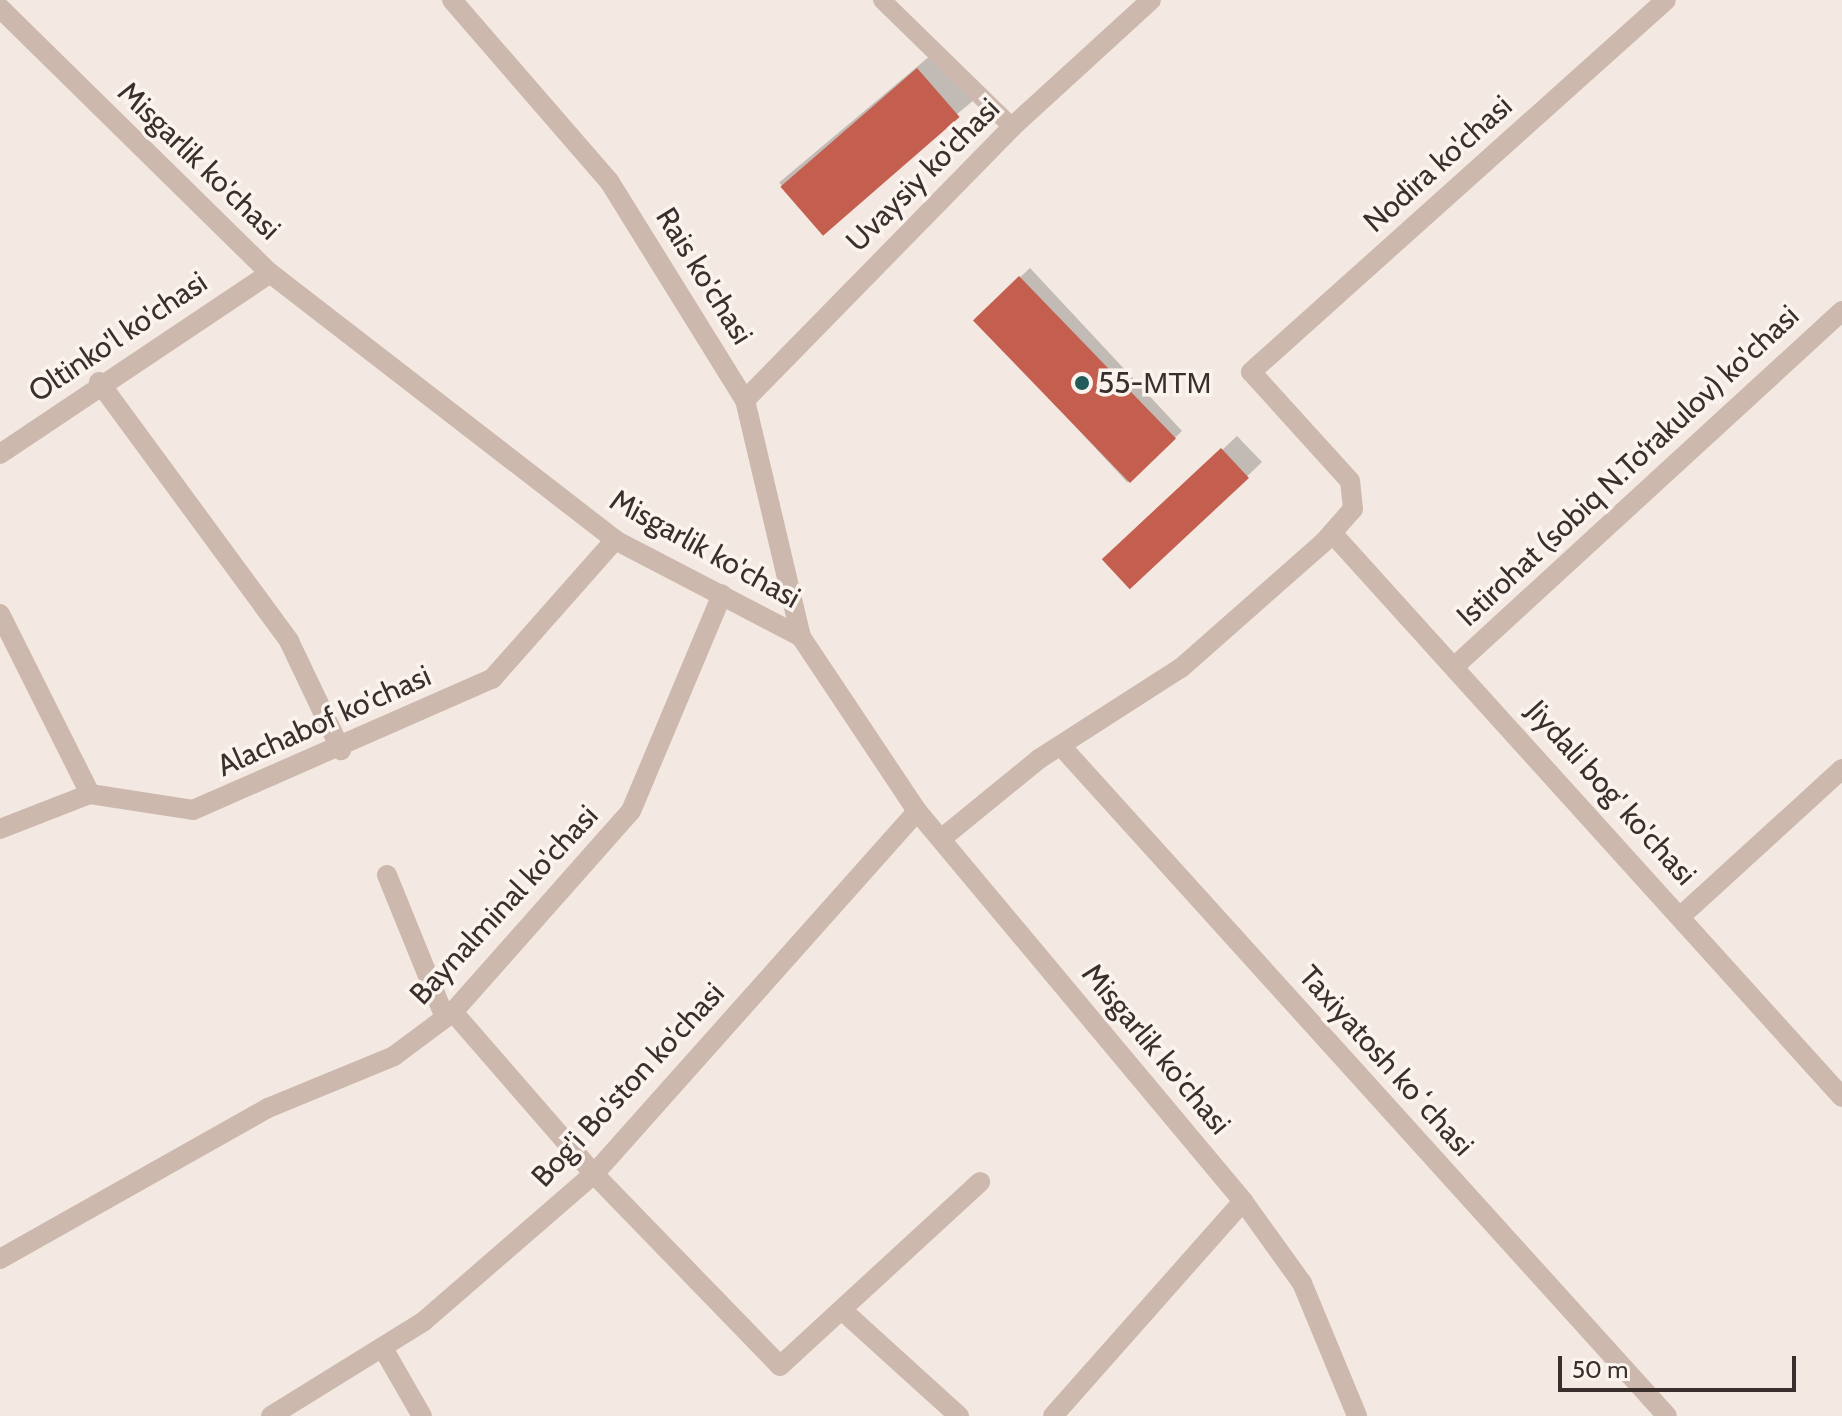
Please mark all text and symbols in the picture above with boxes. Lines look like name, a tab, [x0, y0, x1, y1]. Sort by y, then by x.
street label: Misgarlik ko'chasi	[110, 75, 288, 247]
street label: Nodira ko'chasi	[1356, 88, 1520, 240]
street label: Uvaysiy ko'chasi	[839, 91, 1007, 259]
street label: Rais ko'chasi	[648, 201, 760, 351]
street label: Oltinko'l ko'chasi	[22, 264, 214, 410]
street label: Istirohat (sobiq N.To‘rakulov) ko'chasi	[1450, 298, 1806, 634]
place label: 55-МТМ	[1098, 365, 1211, 401]
marker: 55-МТМ	[1073, 374, 1091, 392]
street label: Misgarlik ko'chasi	[604, 482, 806, 616]
street label: Alachabof ko'chasi	[212, 658, 436, 784]
street label: Jiydali bog' ko'chasi	[1519, 693, 1703, 893]
street label: Baynalminal ko'chasi	[402, 798, 606, 1012]
street label: Misgarlik ko'chasi	[1074, 956, 1238, 1142]
street label: Taxiyatosh koʻchasi	[1291, 958, 1481, 1164]
street label: Bog'i Bo'ston ko'chasi	[524, 976, 732, 1194]
scale bar	[1562, 1340, 1800, 1390]
text: 50 m	[1572, 1355, 1628, 1384]

